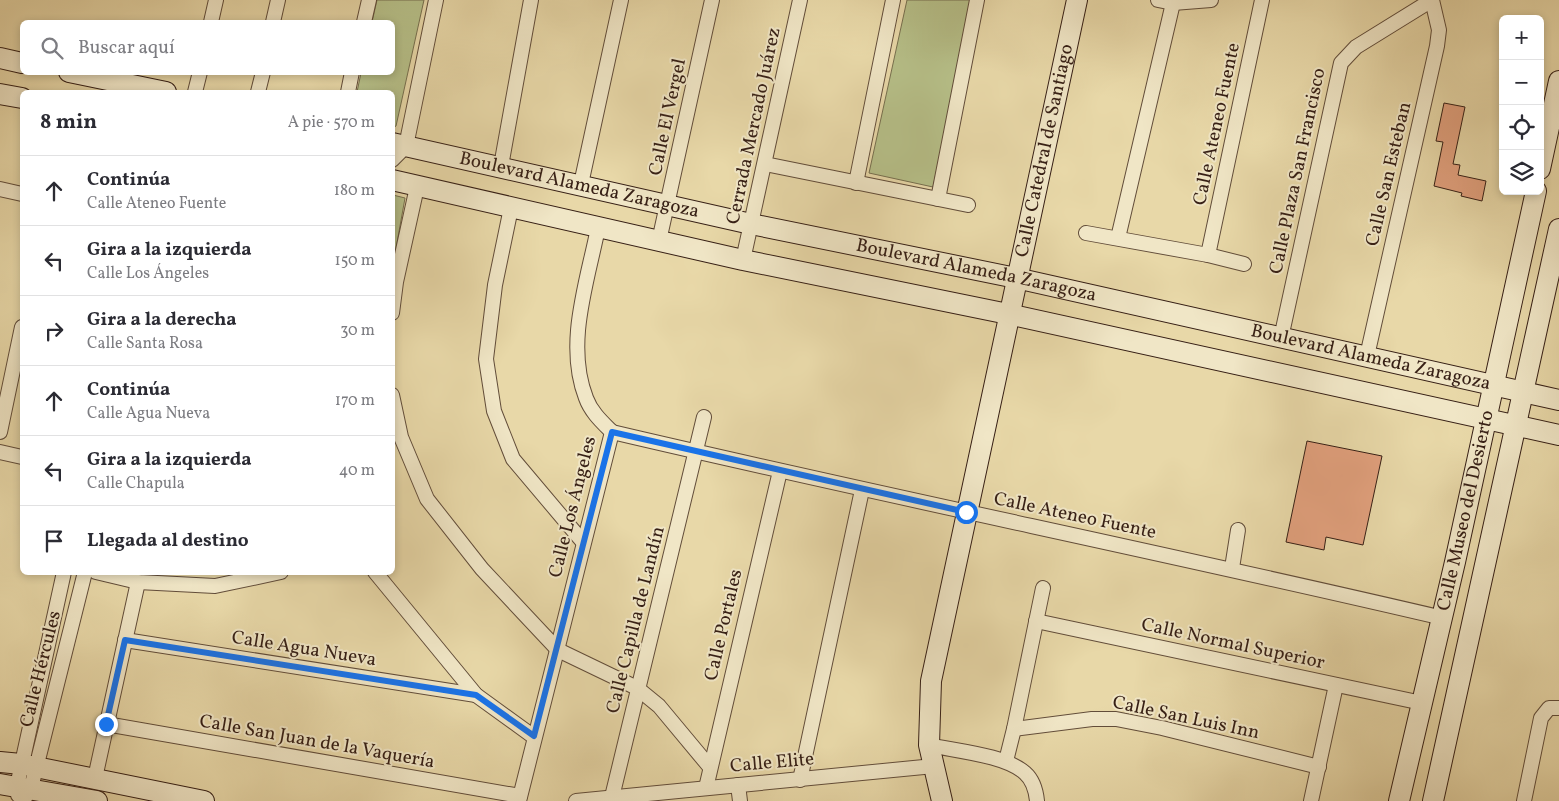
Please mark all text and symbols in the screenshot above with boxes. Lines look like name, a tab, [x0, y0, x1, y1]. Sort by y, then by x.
map controls	[1499, 15, 1544, 195]
button: +	[1499, 15, 1544, 60]
search box	[20, 20, 395, 75]
street label: Cerrada Mercado Juárez	[720, 25, 788, 227]
icon: search	[38, 34, 66, 62]
text: Buscar aquí	[78, 35, 175, 61]
street label: Calle Ateneo Fuente	[1187, 40, 1247, 208]
street label: Calle Catedral de Santiago	[1009, 42, 1080, 260]
street label: Calle El Vergel	[643, 56, 693, 178]
button: −	[1499, 60, 1544, 105]
street label: Calle Plaza San Francisco	[1263, 66, 1333, 276]
street label: Calle San Esteban	[1360, 99, 1418, 249]
button: locate	[1499, 105, 1544, 150]
text: 8 min	[40, 108, 97, 137]
text: A pie · 570 m	[288, 112, 375, 134]
street label: Boulevard Alameda Zaragoza	[457, 146, 702, 225]
button: layers	[1499, 150, 1544, 195]
text: Continúa	[87, 167, 170, 193]
icon: ahead	[40, 177, 68, 205]
text: 180 m	[334, 180, 375, 202]
text: Calle Ateneo Fuente	[87, 193, 226, 215]
street label: Boulevard Alameda Zaragoza	[854, 233, 1099, 309]
text: Gira a la izquierda	[87, 237, 252, 263]
icon: left	[40, 247, 68, 275]
text: 150 m	[334, 250, 375, 272]
text: Calle Los Ángeles	[87, 263, 209, 285]
text: Gira a la derecha	[87, 307, 237, 333]
icon: right	[40, 317, 68, 345]
street label: Boulevard Alameda Zaragoza	[1248, 318, 1493, 397]
text: 30 m	[340, 320, 375, 342]
text: Calle Santa Rosa	[87, 333, 203, 355]
text: Continúa	[87, 377, 170, 403]
icon: ahead	[40, 387, 68, 415]
text: 170 m	[335, 390, 375, 412]
text: Calle Agua Nueva	[87, 403, 210, 425]
street label: Calle Museo del Desierto	[1431, 408, 1501, 614]
street label: Calle Los Ángeles	[543, 434, 603, 580]
text: Gira a la izquierda	[87, 447, 252, 473]
icon: left	[40, 457, 68, 485]
text: 40 m	[339, 460, 375, 482]
text: Calle Chapula	[87, 473, 185, 495]
street label: Calle Ateneo Fuente	[991, 486, 1159, 546]
route start	[955, 501, 978, 524]
street label: Calle Capilla de Landín	[600, 524, 672, 716]
icon: arrive	[40, 527, 68, 555]
text: Llegada al destino	[87, 528, 249, 554]
street label: Calle Portales	[699, 567, 749, 683]
street label: Calle Hércules	[14, 608, 68, 730]
street label: Calle Normal Superior	[1139, 612, 1327, 676]
street label: Calle Agua Nueva	[230, 625, 378, 673]
street label: Calle San Luis Inn	[1110, 690, 1262, 746]
street label: Calle San Juan de la Vaquería	[197, 708, 437, 776]
route end	[95, 713, 118, 736]
street label: Calle Elite	[729, 746, 815, 780]

